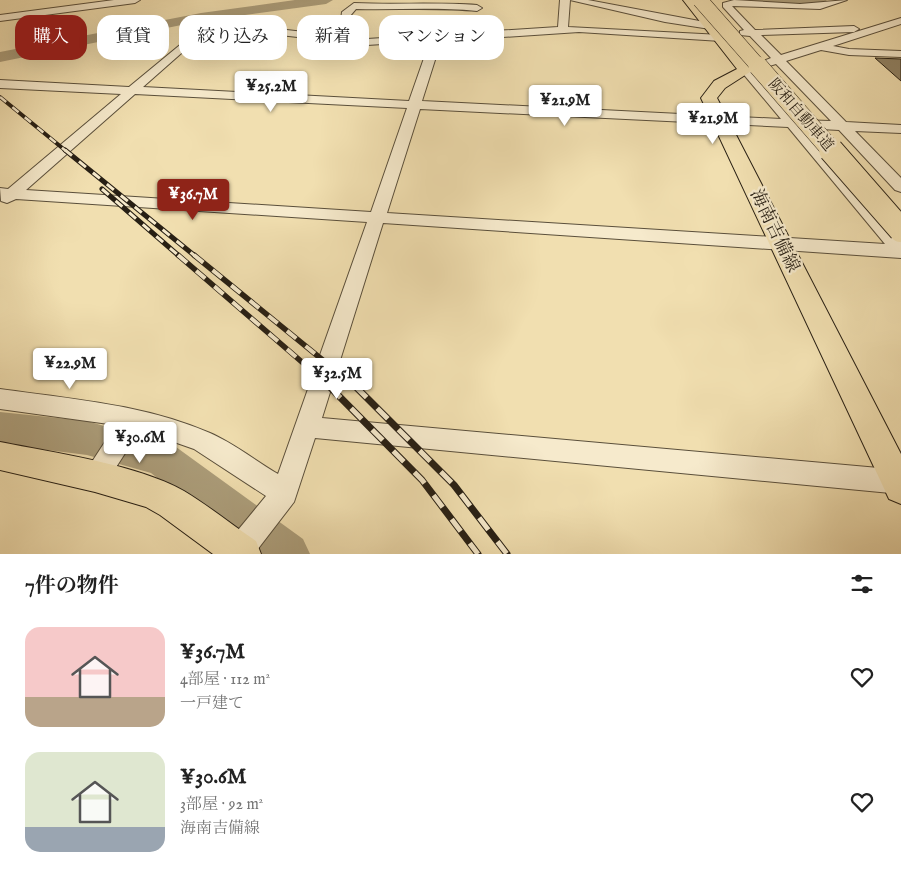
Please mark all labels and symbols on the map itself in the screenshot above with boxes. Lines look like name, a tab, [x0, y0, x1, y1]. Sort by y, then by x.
pin: ¥25.2M	[230, 70, 312, 113]
street label: 阪和自動車道	[764, 75, 838, 155]
pin: ¥21.9M	[524, 84, 606, 127]
pin: ¥21.9M	[672, 102, 754, 145]
pin: ¥36.7M	[152, 178, 234, 221]
street label: 海南吉備線	[744, 186, 804, 276]
pin: ¥22.9M	[29, 348, 111, 390]
pin: ¥32.5M	[296, 358, 378, 400]
pin: ¥30.6M	[99, 422, 181, 464]

